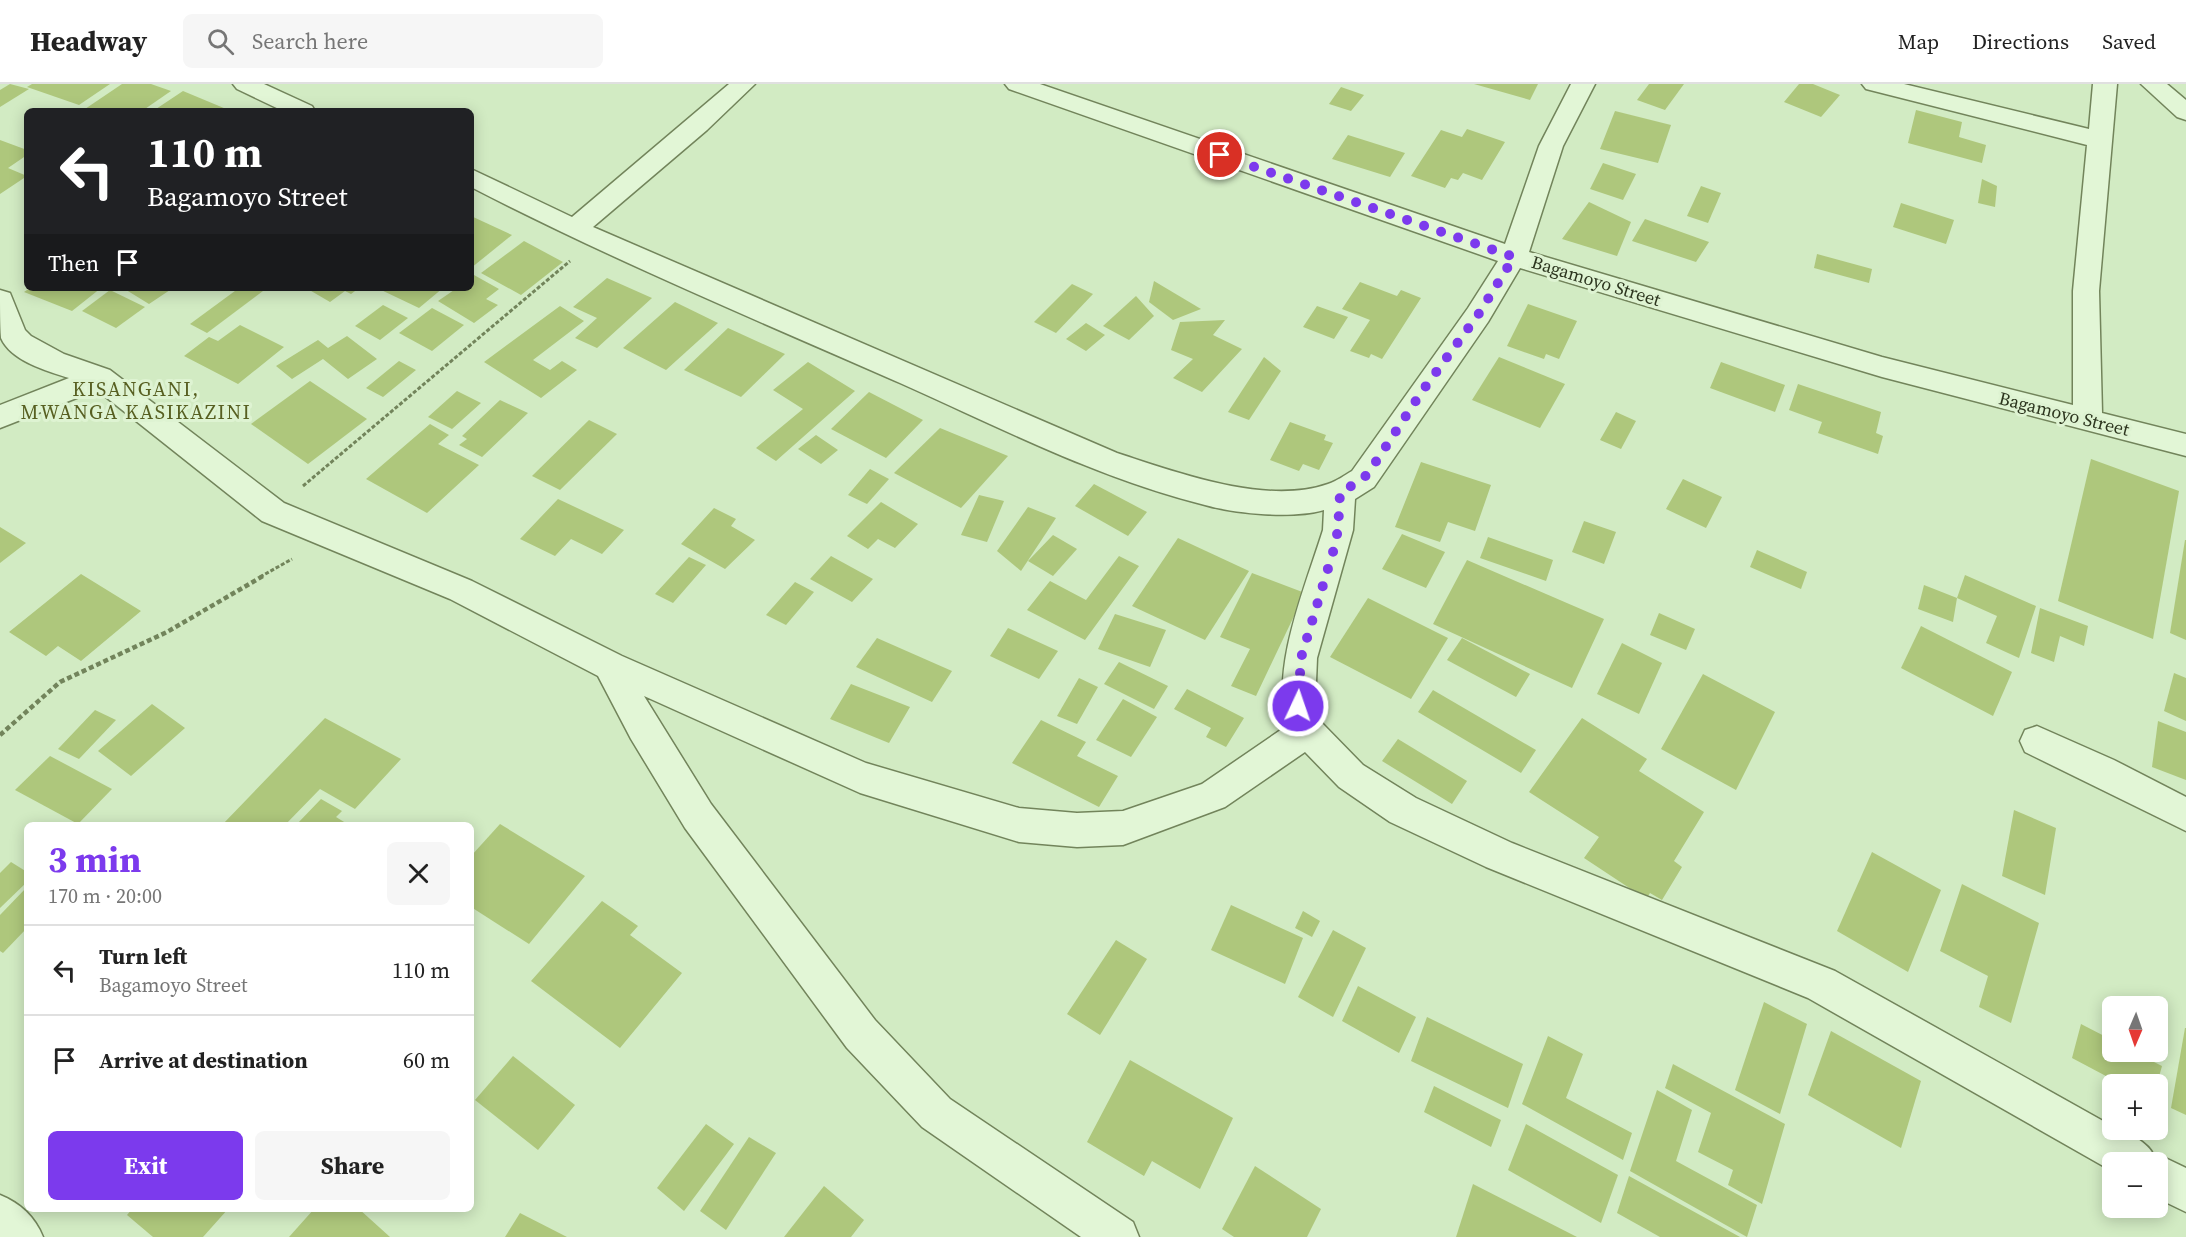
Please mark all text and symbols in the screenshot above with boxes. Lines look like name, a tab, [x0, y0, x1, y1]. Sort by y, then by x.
search box	[183, 14, 603, 68]
text: Headway	[30, 22, 147, 60]
icon: search	[204, 25, 237, 58]
text: Search here	[252, 26, 368, 56]
text: Map	[1898, 27, 1939, 56]
text: Directions	[1972, 27, 2069, 56]
text: Saved	[2102, 27, 2156, 56]
text: 110 m	[147, 123, 262, 181]
pin	[1194, 129, 1245, 180]
icon: left	[48, 132, 126, 210]
icon: arrive	[1203, 138, 1236, 171]
text: Bagamoyo Street	[147, 178, 348, 215]
icon: arrive	[111, 246, 144, 279]
text: Then	[48, 248, 99, 278]
street label: Bagamoyo Street	[1529, 249, 1664, 312]
district label: KISANGANI, MWANGA KASIKAZINI	[21, 375, 251, 426]
street label: Bagamoyo Street	[1996, 385, 2132, 442]
position arrow	[1266, 674, 1330, 738]
text: 3 min	[48, 835, 141, 884]
button: close	[387, 842, 450, 905]
text: 170 m · 20:00	[48, 882, 162, 910]
text: Turn left	[99, 941, 187, 971]
icon: left	[48, 954, 81, 987]
text: 110 m	[392, 955, 450, 985]
text: Bagamoyo Street	[99, 971, 248, 999]
north arrow	[2102, 996, 2168, 1062]
map controls	[2102, 996, 2168, 1218]
icon: arrive	[48, 1044, 81, 1077]
text: Arrive at destination	[99, 1045, 308, 1075]
text: 60 m	[403, 1045, 450, 1075]
button: +	[2102, 1074, 2168, 1140]
button: Exit	[48, 1131, 243, 1200]
button: Share	[255, 1131, 450, 1200]
button: −	[2102, 1152, 2168, 1218]

